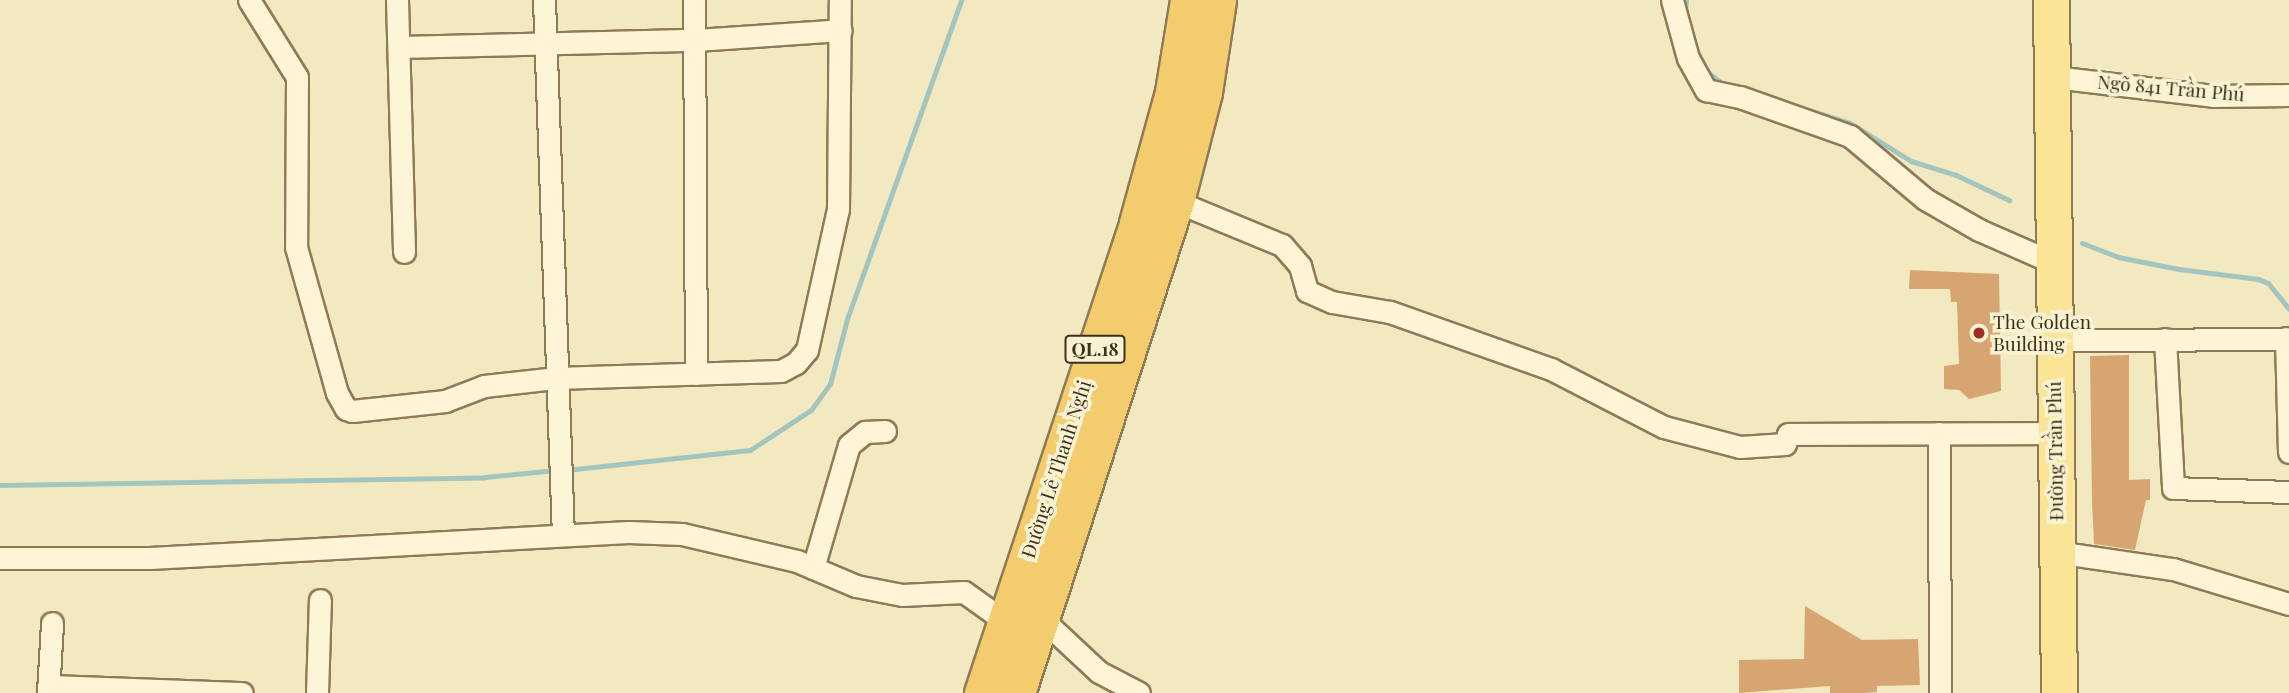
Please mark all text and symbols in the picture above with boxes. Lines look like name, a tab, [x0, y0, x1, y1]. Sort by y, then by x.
street label: Ngõ 841 Trần Phú	[2096, 70, 2246, 106]
place label: The Golden Building	[1993, 311, 2091, 355]
marker: The Golden Building	[1971, 325, 1987, 341]
road number: QL.18	[1064, 334, 1126, 363]
street label: Đường Lê Thanh Nghị	[1016, 377, 1096, 561]
street label: Đường Trần Phú	[2042, 381, 2068, 521]

